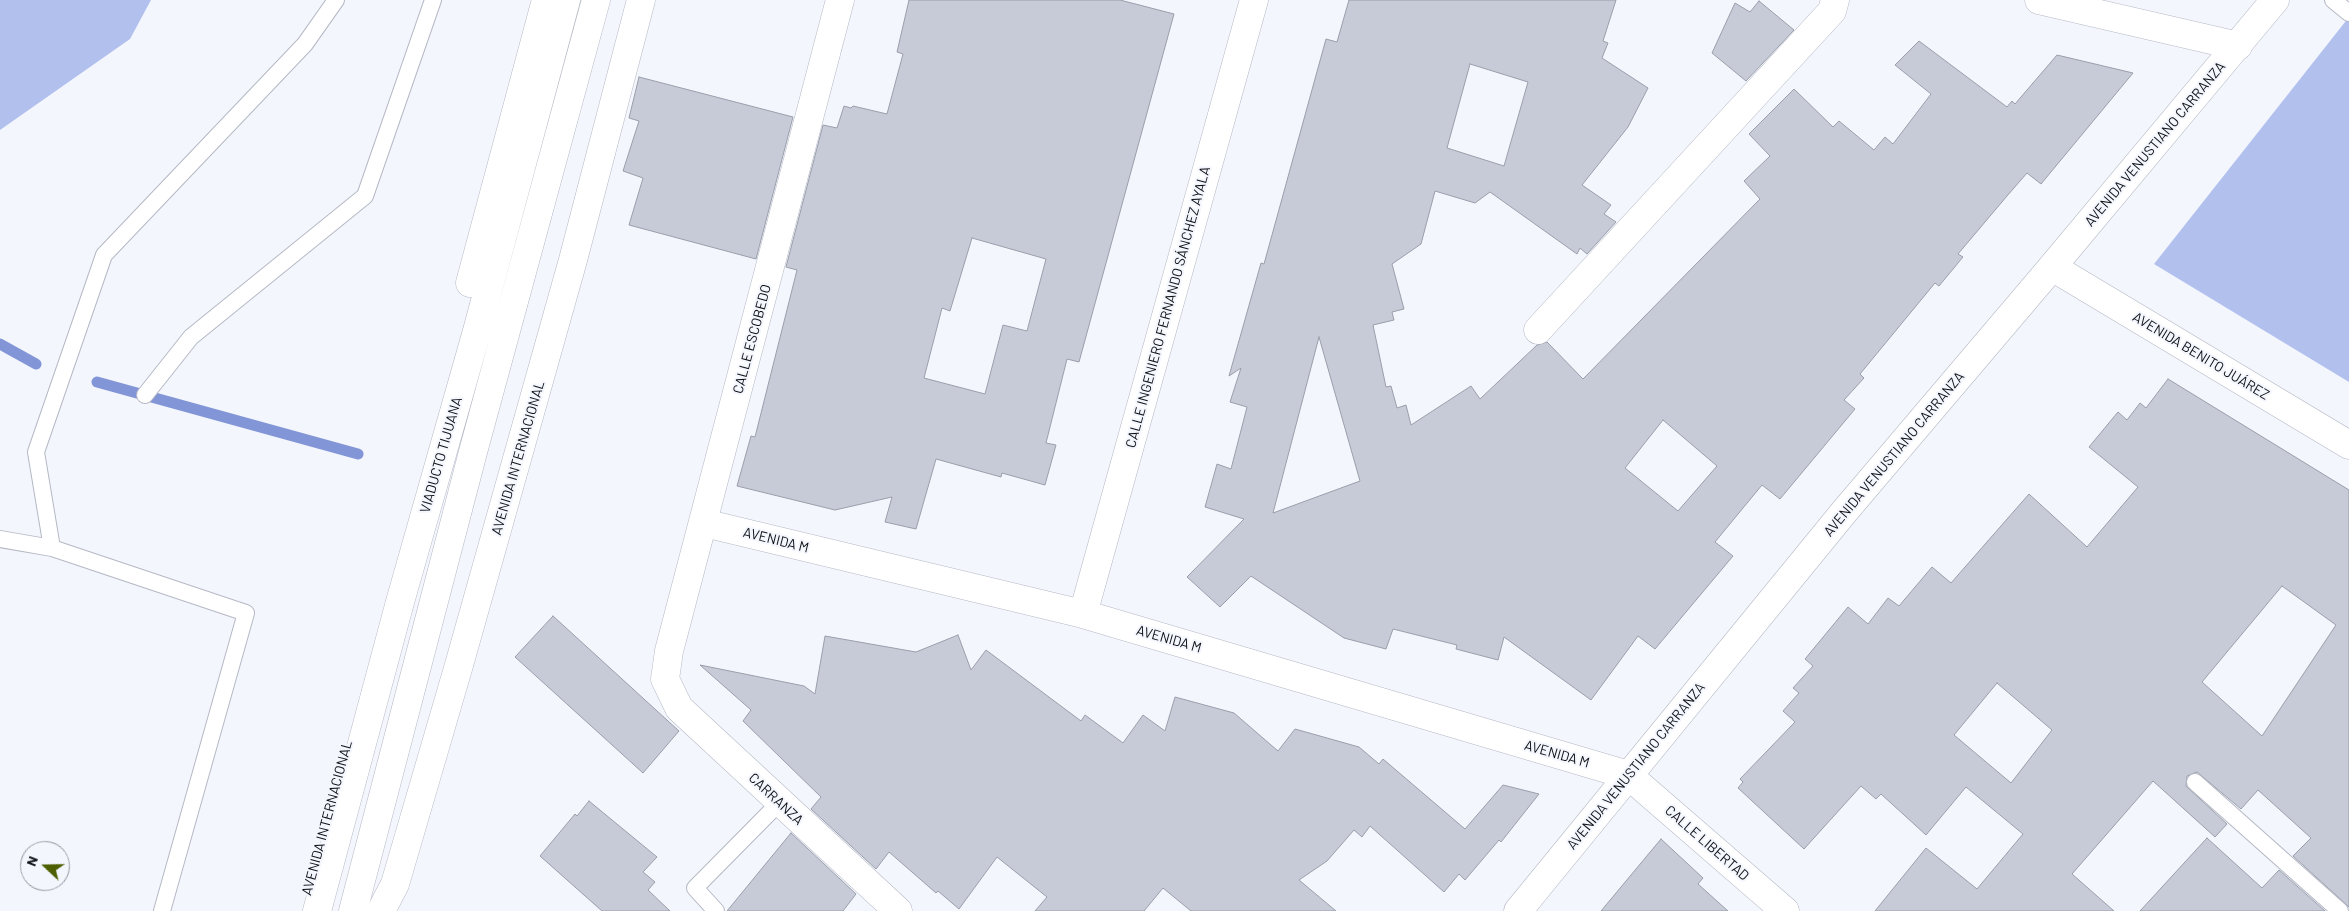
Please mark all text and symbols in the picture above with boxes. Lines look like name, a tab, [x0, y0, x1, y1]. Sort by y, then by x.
street label: AVENIDA VENUSTIANO CARRANZA	[2081, 58, 2229, 230]
street label: CALLE INGENIERO FERNANDO SÁNCHEZ AYALA	[1122, 164, 1214, 450]
street label: CALLE ESCOBEDO	[729, 282, 775, 396]
street label: AVENIDA BENITO JUÁREZ	[2130, 309, 2272, 403]
street label: AVENIDA VENUSTIANO CARRANZA	[1820, 368, 1968, 540]
street label: AVENIDA INTERNACIONAL	[488, 379, 548, 537]
street label: VIADUCTO TIJUANA	[416, 395, 466, 515]
street label: AVENIDA M	[741, 524, 811, 556]
street label: AVENIDA M	[1134, 622, 1204, 656]
street label: AVENIDA VENUSTIANO CARRANZA	[1563, 679, 1709, 853]
street label: AVENIDA M	[1522, 737, 1592, 771]
street label: AVENIDA INTERNACIONAL	[298, 739, 356, 897]
street label: CARRANZA	[745, 769, 807, 829]
street label: CALLE LIBERTAD	[1662, 802, 1752, 884]
north arrow	[20, 841, 70, 891]
text: N	[22, 853, 41, 868]

